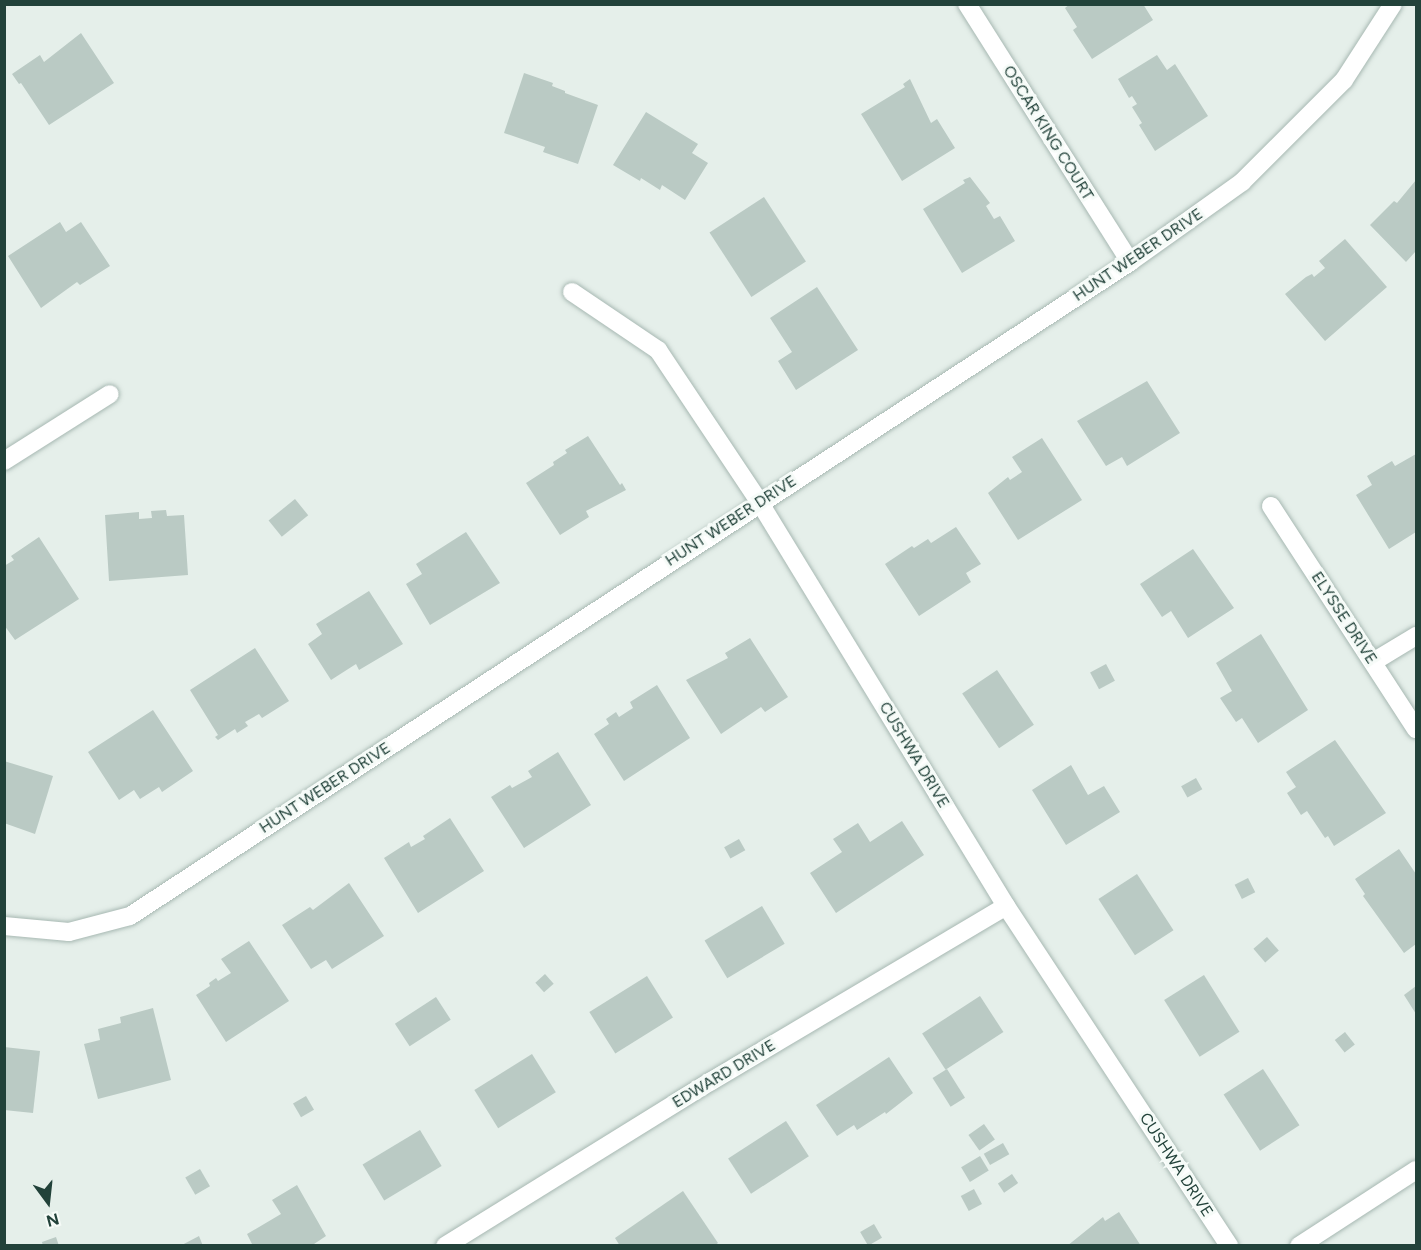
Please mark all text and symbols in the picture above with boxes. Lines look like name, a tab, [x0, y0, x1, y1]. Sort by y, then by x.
street label: OSCAR KING COURT	[999, 62, 1097, 204]
street label: HUNT WEBER DRIVE	[1069, 204, 1207, 306]
street label: HUNT WEBER DRIVE	[662, 471, 800, 571]
street label: ELYSSE DRIVE	[1307, 568, 1381, 668]
street label: CUSHWA DRIVE	[875, 699, 953, 811]
street label: HUNT WEBER DRIVE	[256, 738, 394, 838]
street label: EDWARD DRIVE	[669, 1036, 779, 1112]
street label: CUSHWA DRIVE	[1135, 1109, 1217, 1221]
north arrow	[18, 1172, 78, 1232]
text: N	[44, 1209, 61, 1231]

